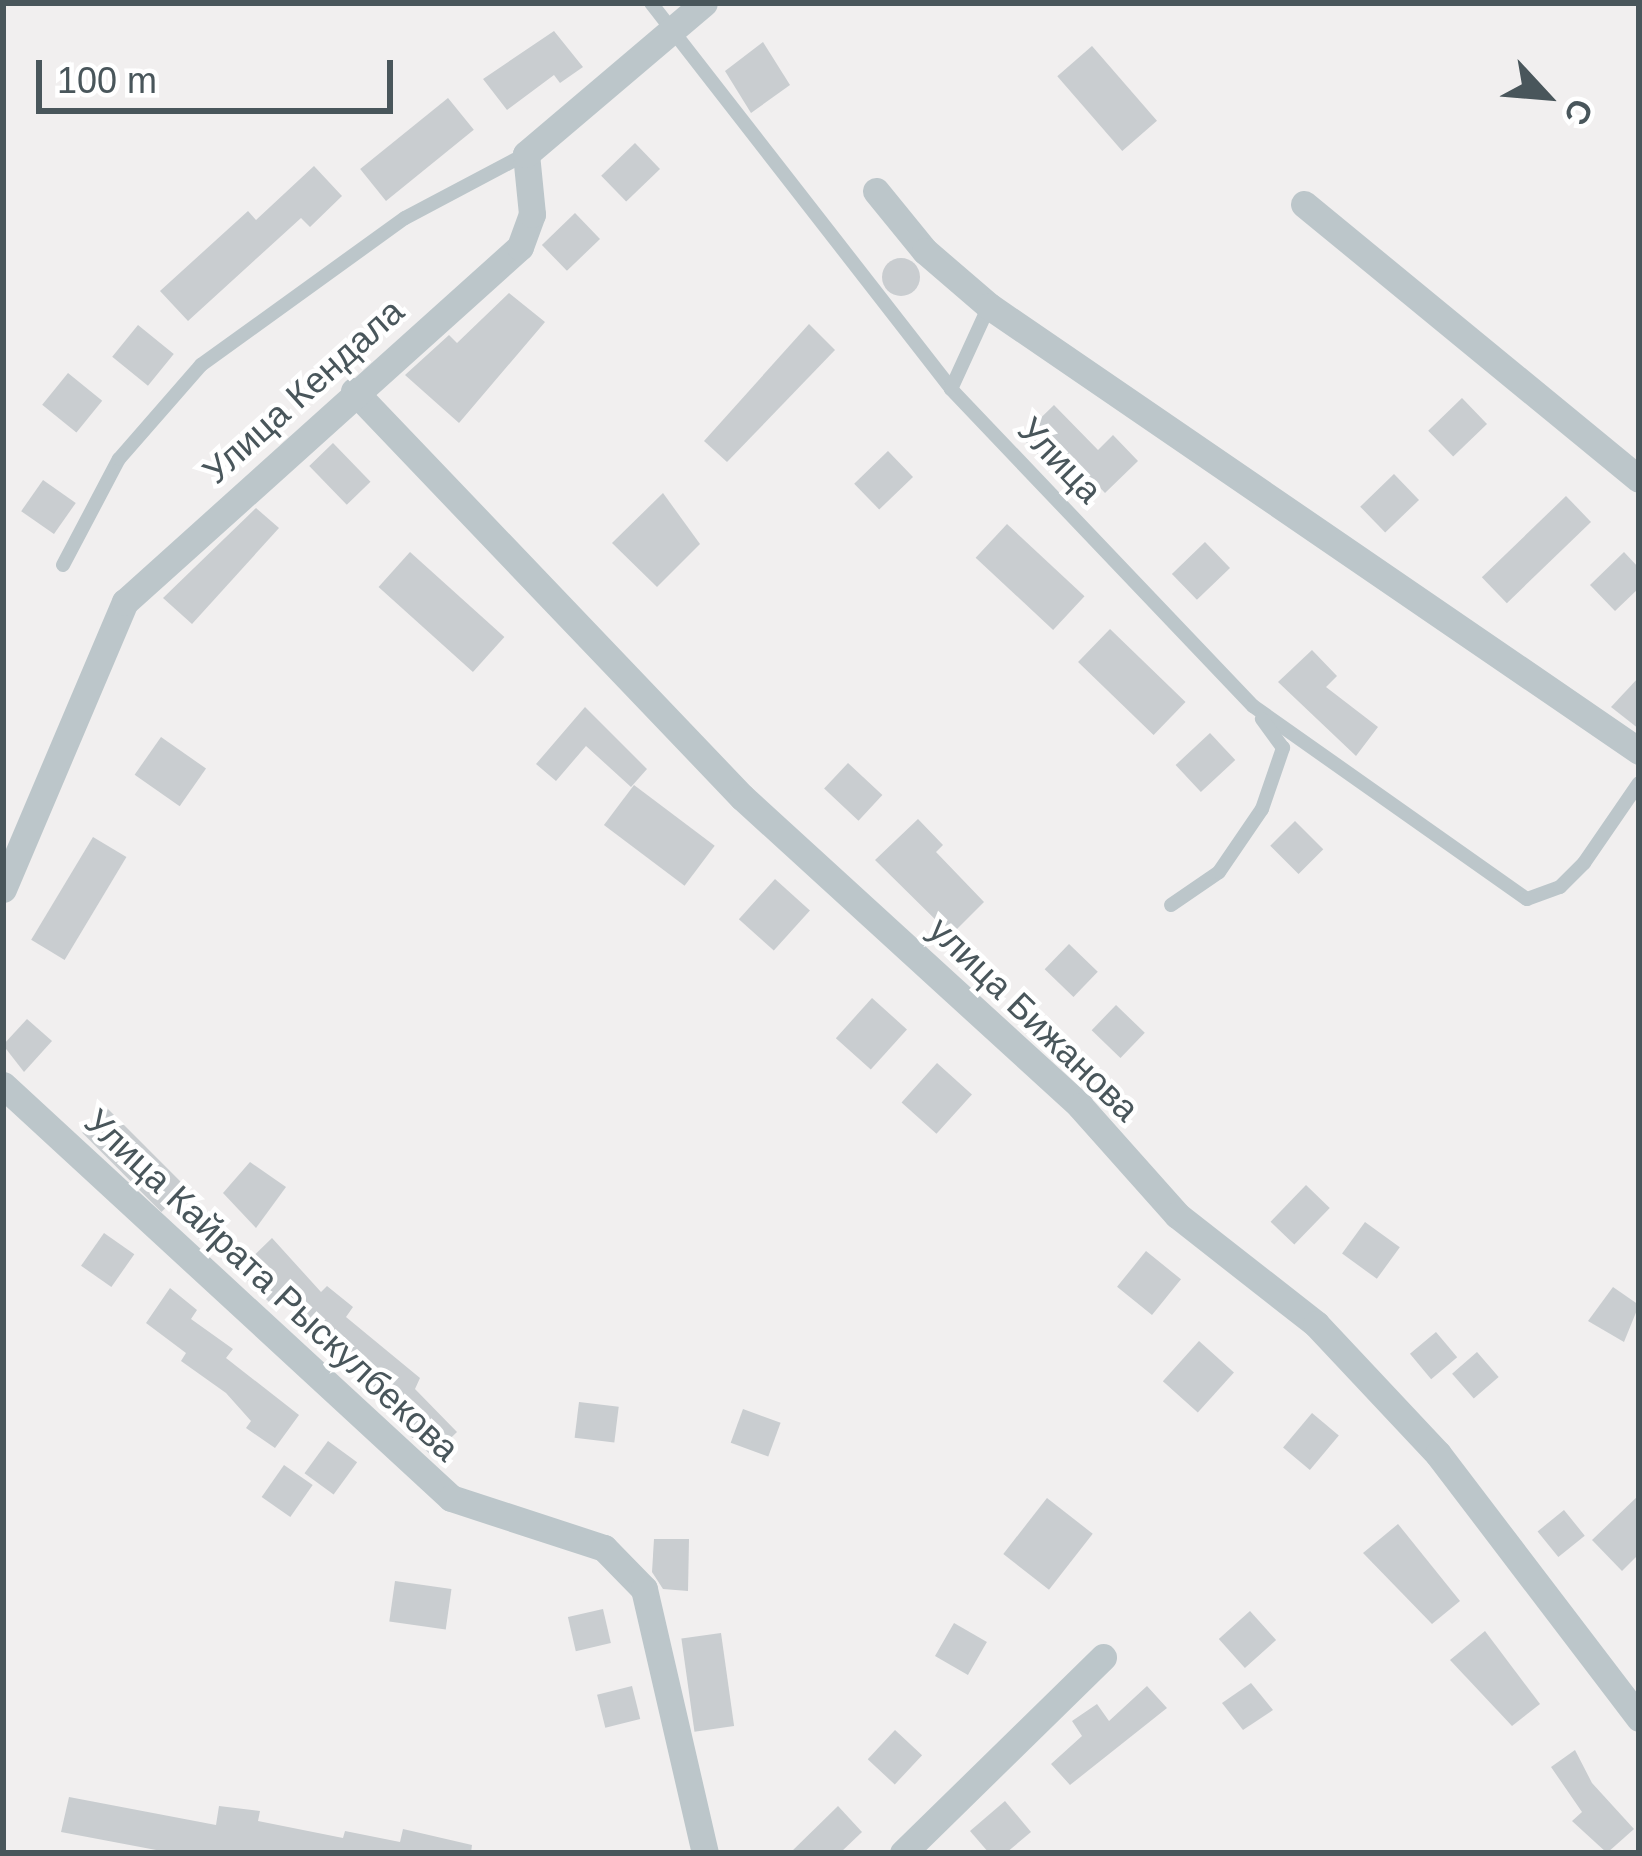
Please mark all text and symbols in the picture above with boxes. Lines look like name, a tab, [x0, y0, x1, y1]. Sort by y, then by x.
scale bar	[42, 36, 399, 110]
north arrow	[1486, 36, 1606, 156]
text: 100 m	[57, 60, 157, 101]
text: С	[1557, 93, 1601, 131]
street label: Улица Кендала	[194, 290, 412, 492]
street label: Улица	[1009, 408, 1111, 512]
street label: улица Бижанова	[920, 908, 1148, 1130]
street label: Улица Кайрата Рыскулбекова	[76, 1100, 468, 1470]

